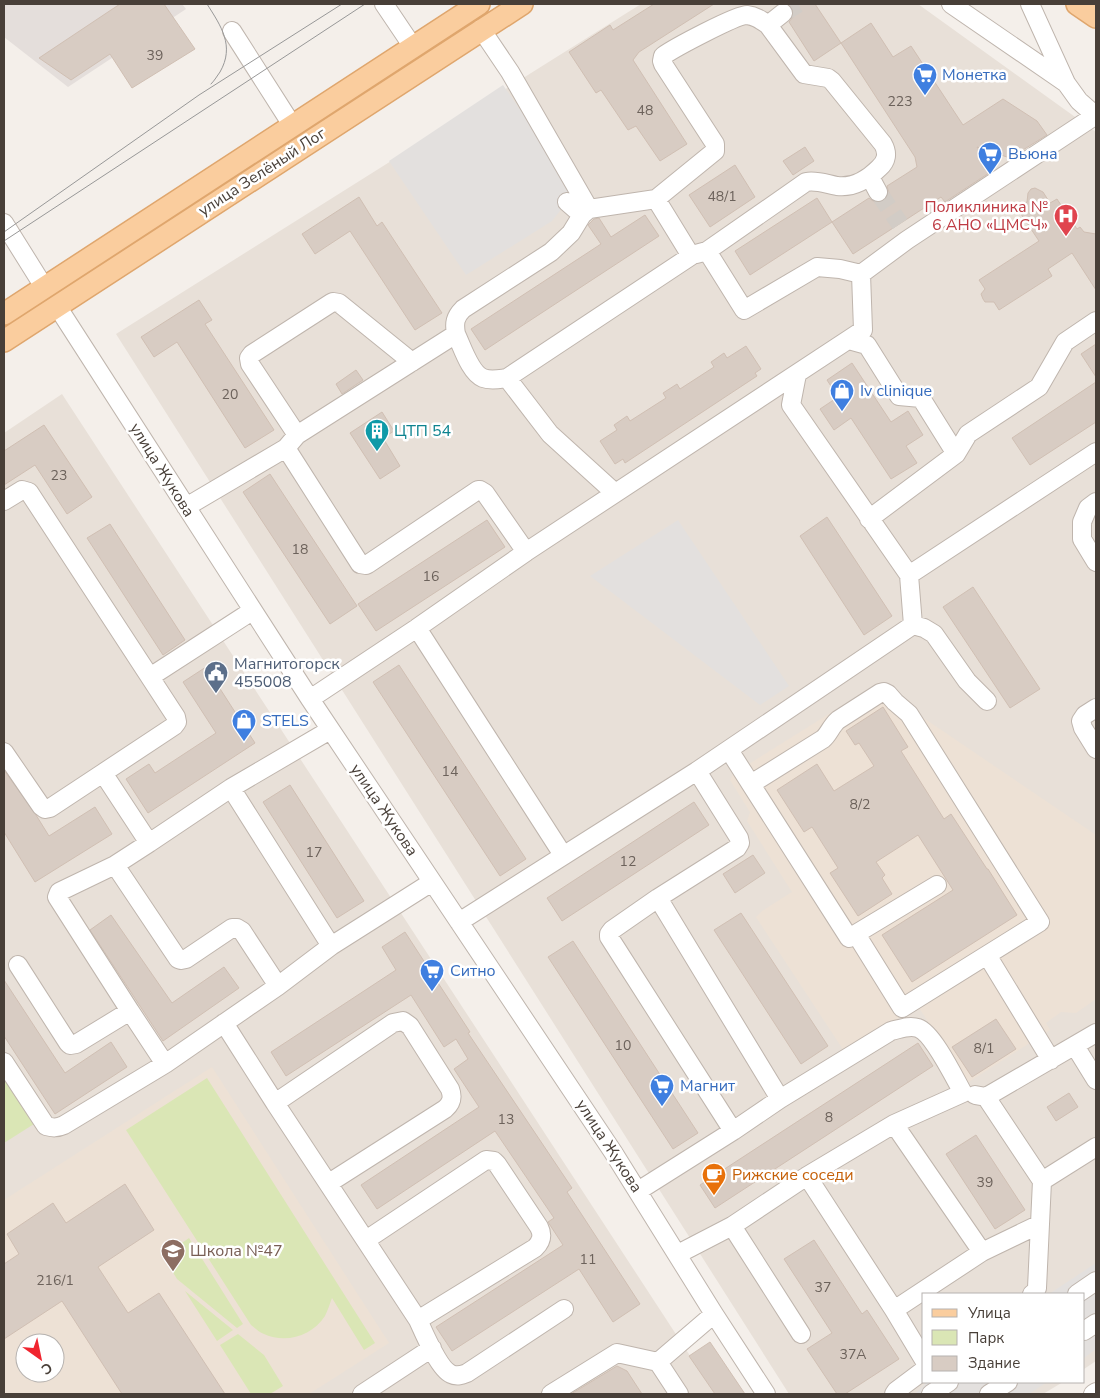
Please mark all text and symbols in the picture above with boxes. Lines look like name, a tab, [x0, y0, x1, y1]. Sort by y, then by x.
house number: 39	[147, 46, 163, 65]
supermarket icon: Монетка	[912, 62, 938, 96]
place label: Монетка	[942, 64, 1007, 86]
house number: 223	[887, 92, 913, 111]
house number: 48	[637, 101, 653, 120]
street label: улица Зелёный Лог	[194, 122, 330, 222]
supermarket icon: Вьюна	[977, 141, 1003, 175]
place label: Вьюна	[1008, 143, 1058, 165]
house number: 48/1	[707, 187, 737, 206]
place label: Поликлиника № 6 АНО «ЦМСЧ»	[924, 196, 1048, 236]
hospital icon: Поликлиника № 6 АНО «ЦМСЧ»	[1053, 203, 1079, 237]
shop icon: Iv clinique	[829, 378, 855, 412]
place label: Iv clinique	[860, 380, 932, 402]
house number: 20	[222, 385, 238, 404]
building icon: ЦТП 54	[364, 418, 390, 452]
street label: улица Жукова	[124, 419, 200, 521]
place label: ЦТП 54	[394, 420, 452, 442]
house number: 23	[51, 466, 67, 485]
house number: 18	[292, 540, 308, 559]
house number: 16	[423, 567, 439, 586]
place label: Магнитогорск 455008	[234, 653, 340, 693]
public building icon: Магнитогорск 455008	[203, 660, 229, 694]
shop icon: STELS	[231, 708, 257, 742]
place label: STELS	[262, 710, 309, 732]
street label: улица Жукова	[345, 759, 423, 861]
house number: 14	[442, 762, 458, 781]
house number: 8/2	[850, 795, 870, 814]
house number: 17	[306, 843, 322, 862]
house number: 12	[620, 852, 636, 871]
supermarket icon: Ситно	[419, 958, 445, 992]
place label: Ситно	[450, 960, 496, 982]
house number: 10	[615, 1036, 631, 1055]
house number: 8/1	[974, 1039, 994, 1058]
supermarket icon: Магнит	[649, 1073, 675, 1107]
place label: Магнит	[680, 1075, 736, 1097]
street label: улица Жукова	[571, 1095, 647, 1197]
house number: 8	[825, 1108, 833, 1127]
house number: 13	[498, 1110, 514, 1129]
cafe icon: Рижские соседи	[701, 1162, 727, 1196]
place label: Рижские соседи	[732, 1164, 854, 1186]
house number: 39	[977, 1173, 993, 1192]
school or university icon: Школа №47	[160, 1238, 186, 1272]
place label: Школа №47	[190, 1240, 283, 1262]
house number: 11	[580, 1250, 596, 1269]
house number: 216/1	[36, 1271, 74, 1290]
house number: 37	[815, 1278, 831, 1297]
legend	[922, 1293, 1085, 1383]
text: Улица	[967, 1303, 1011, 1323]
text: Парк	[968, 1328, 1004, 1348]
north arrow	[15, 1333, 65, 1383]
house number: 37А	[839, 1345, 867, 1364]
text: Здание	[968, 1353, 1020, 1373]
text: С	[37, 1358, 56, 1379]

